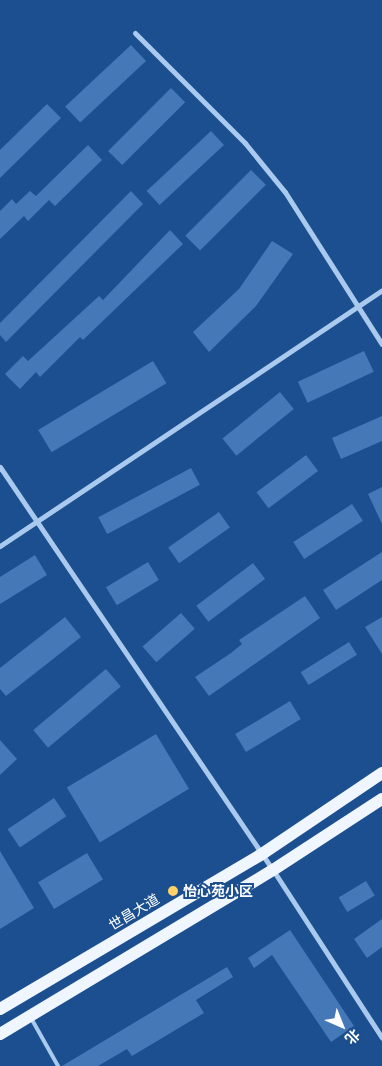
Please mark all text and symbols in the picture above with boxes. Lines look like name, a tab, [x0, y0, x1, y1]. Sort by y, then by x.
place label: 怡心苑小区	[183, 883, 253, 899]
marker: 怡心苑小区	[167, 885, 179, 897]
street label: 世昌大道	[106, 890, 162, 934]
north arrow	[317, 1001, 367, 1051]
text: 北	[342, 1026, 363, 1047]

